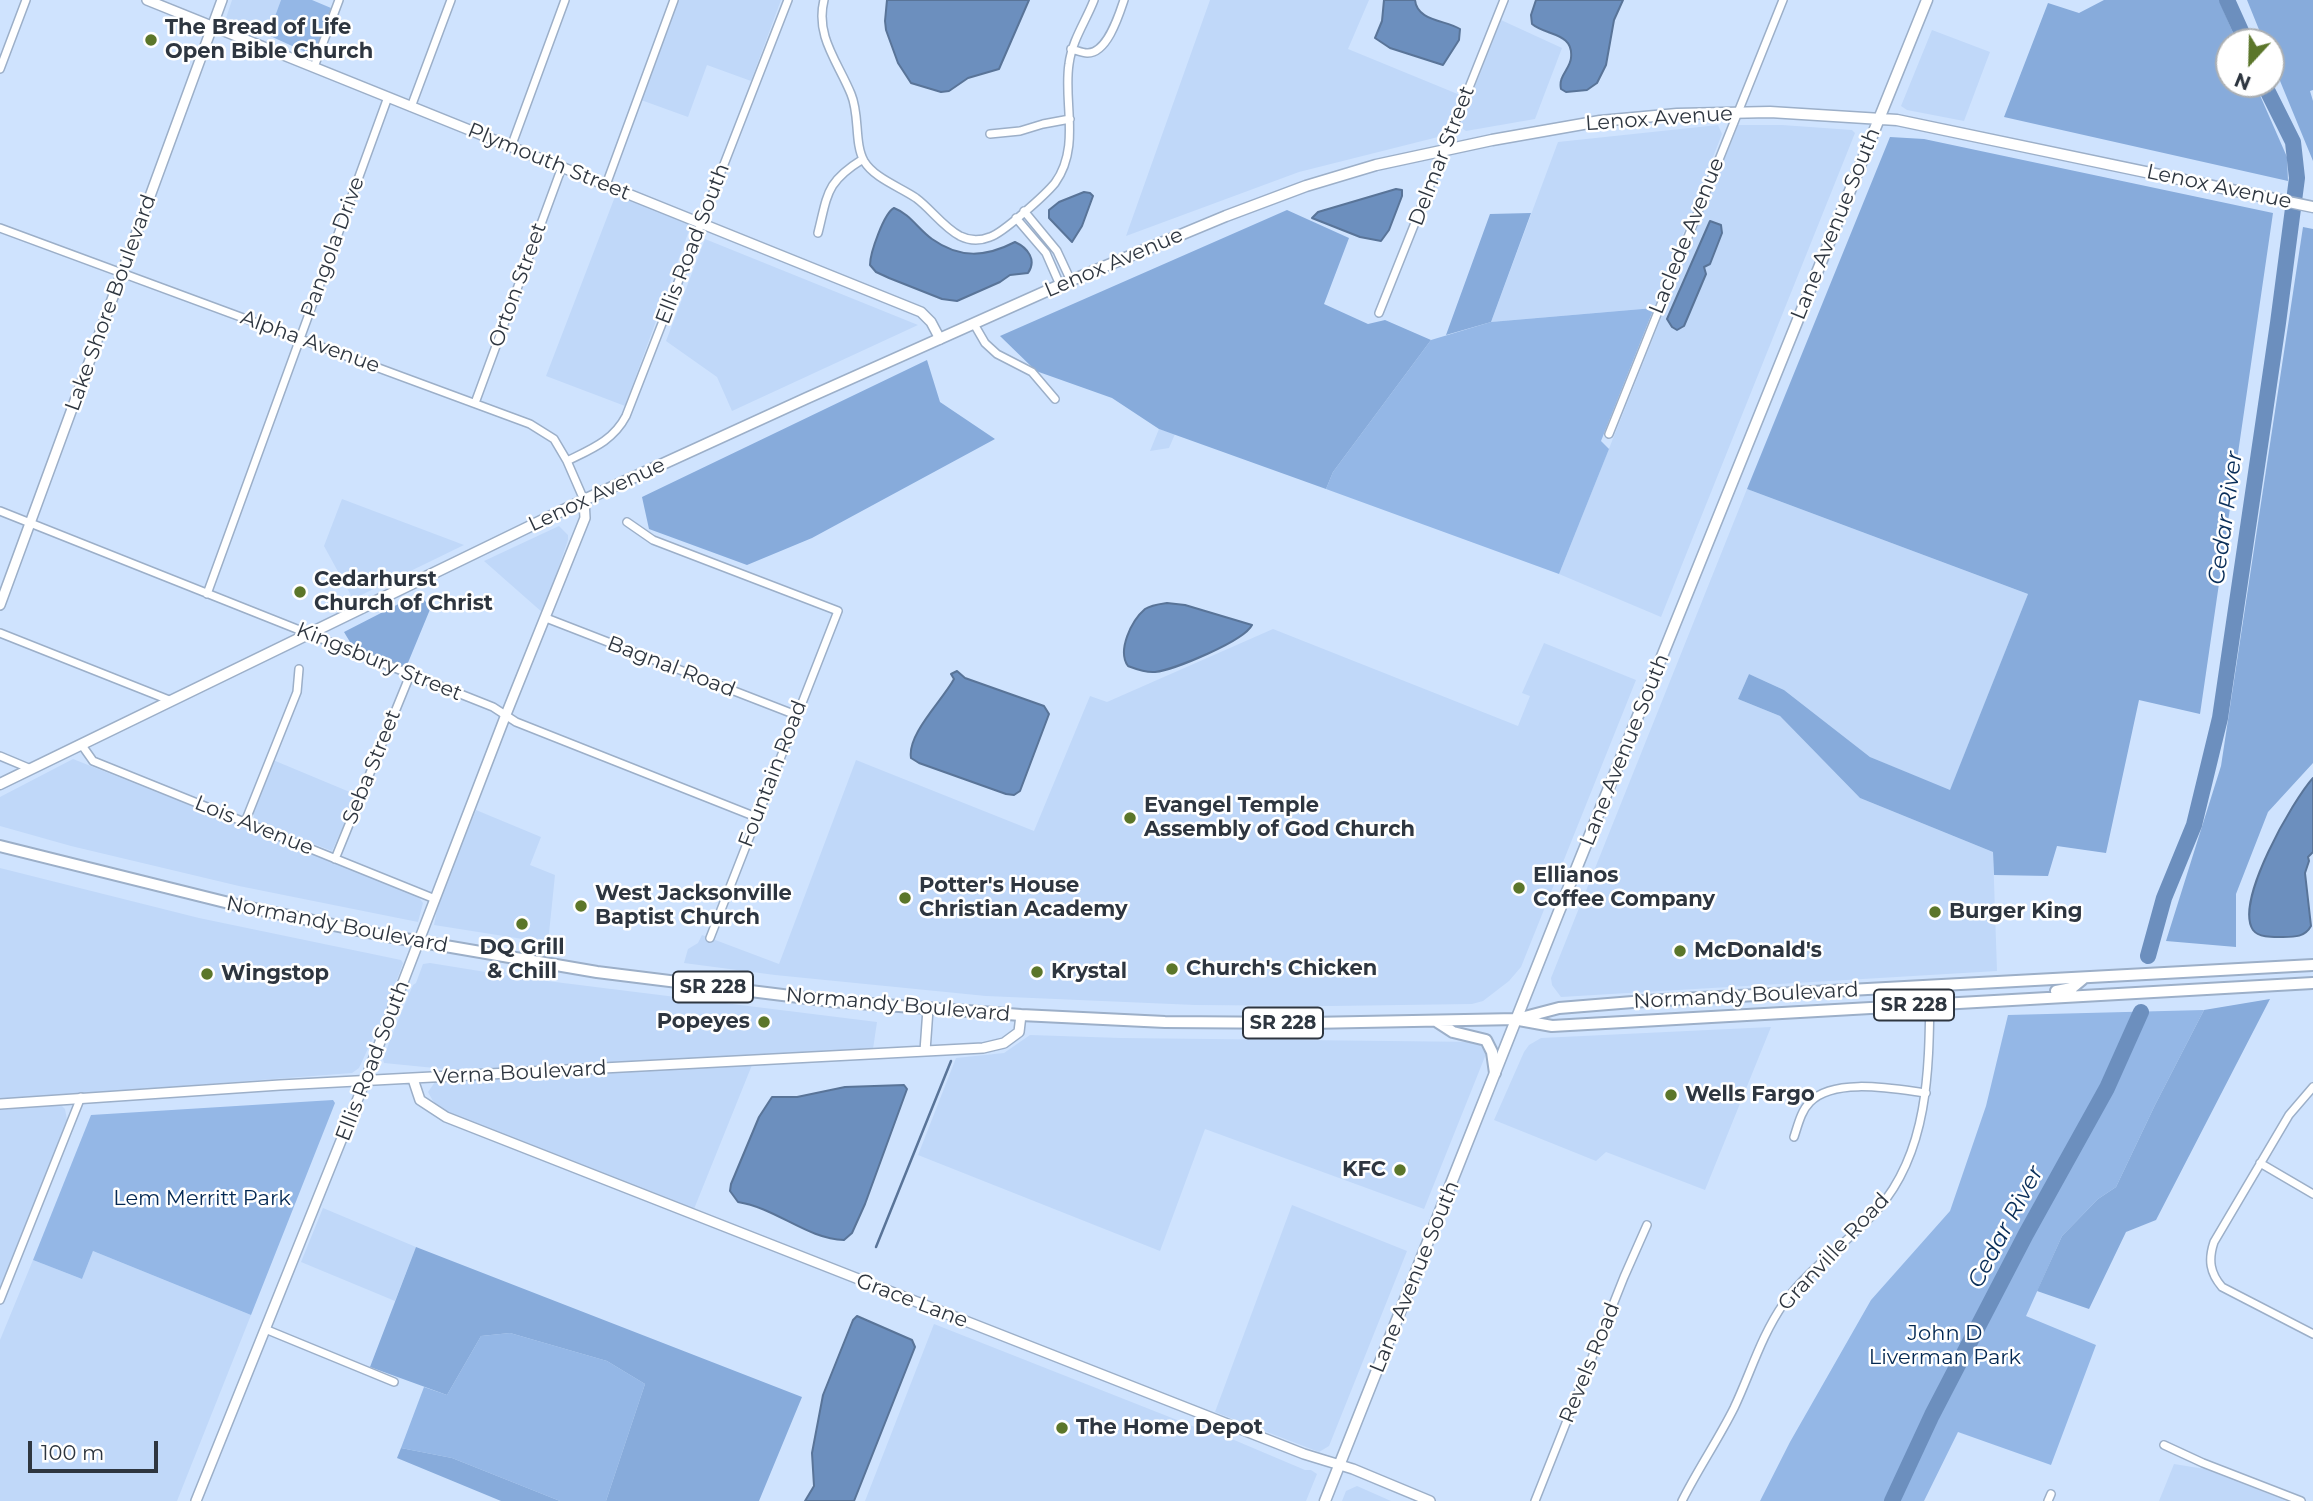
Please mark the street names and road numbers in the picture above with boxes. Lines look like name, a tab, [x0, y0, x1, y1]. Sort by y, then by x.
street label: Delmar Street	[1404, 83, 1480, 229]
street label: Lenox Avenue	[1584, 101, 1734, 137]
street label: Plymouth Street	[464, 118, 634, 206]
street label: Lane Avenue South	[1786, 124, 1886, 324]
street label: Laclede Avenue	[1644, 154, 1730, 318]
street label: Lenox Avenue	[2144, 159, 2294, 215]
street label: Ellis Road South	[651, 160, 735, 328]
street label: Pangola Drive	[296, 173, 370, 321]
street label: Lake Shore Boulevard	[60, 191, 162, 415]
street label: Orton Street	[484, 219, 552, 351]
street label: Lenox Avenue	[1041, 223, 1187, 303]
street label: Alpha Avenue	[237, 305, 383, 379]
street label: Lenox Avenue	[525, 452, 669, 538]
street label: Kingsbury Street	[292, 617, 466, 707]
street label: Bagnal Road	[603, 631, 739, 703]
street label: Lane Avenue South	[1575, 650, 1675, 850]
street label: Fountain Road	[733, 697, 813, 851]
street label: Seba Street	[338, 706, 406, 828]
street label: Lois Avenue	[191, 791, 317, 861]
street label: Normandy Boulevard	[224, 891, 450, 959]
road number: SR 228	[673, 972, 753, 1002]
street label: Ellis Road South	[331, 977, 415, 1145]
street label: Normandy Boulevard	[1633, 978, 1859, 1014]
street label: Normandy Boulevard	[785, 983, 1011, 1027]
road number: SR 228	[1874, 990, 1954, 1021]
road number: SR 228	[1243, 1007, 1323, 1038]
street label: Verna Boulevard	[433, 1056, 607, 1090]
street label: Lane Avenue South	[1365, 1177, 1465, 1377]
street label: Granville Road	[1773, 1188, 1895, 1316]
street label: Grace Lane	[853, 1268, 971, 1334]
street label: Revels Road	[1554, 1299, 1626, 1427]

